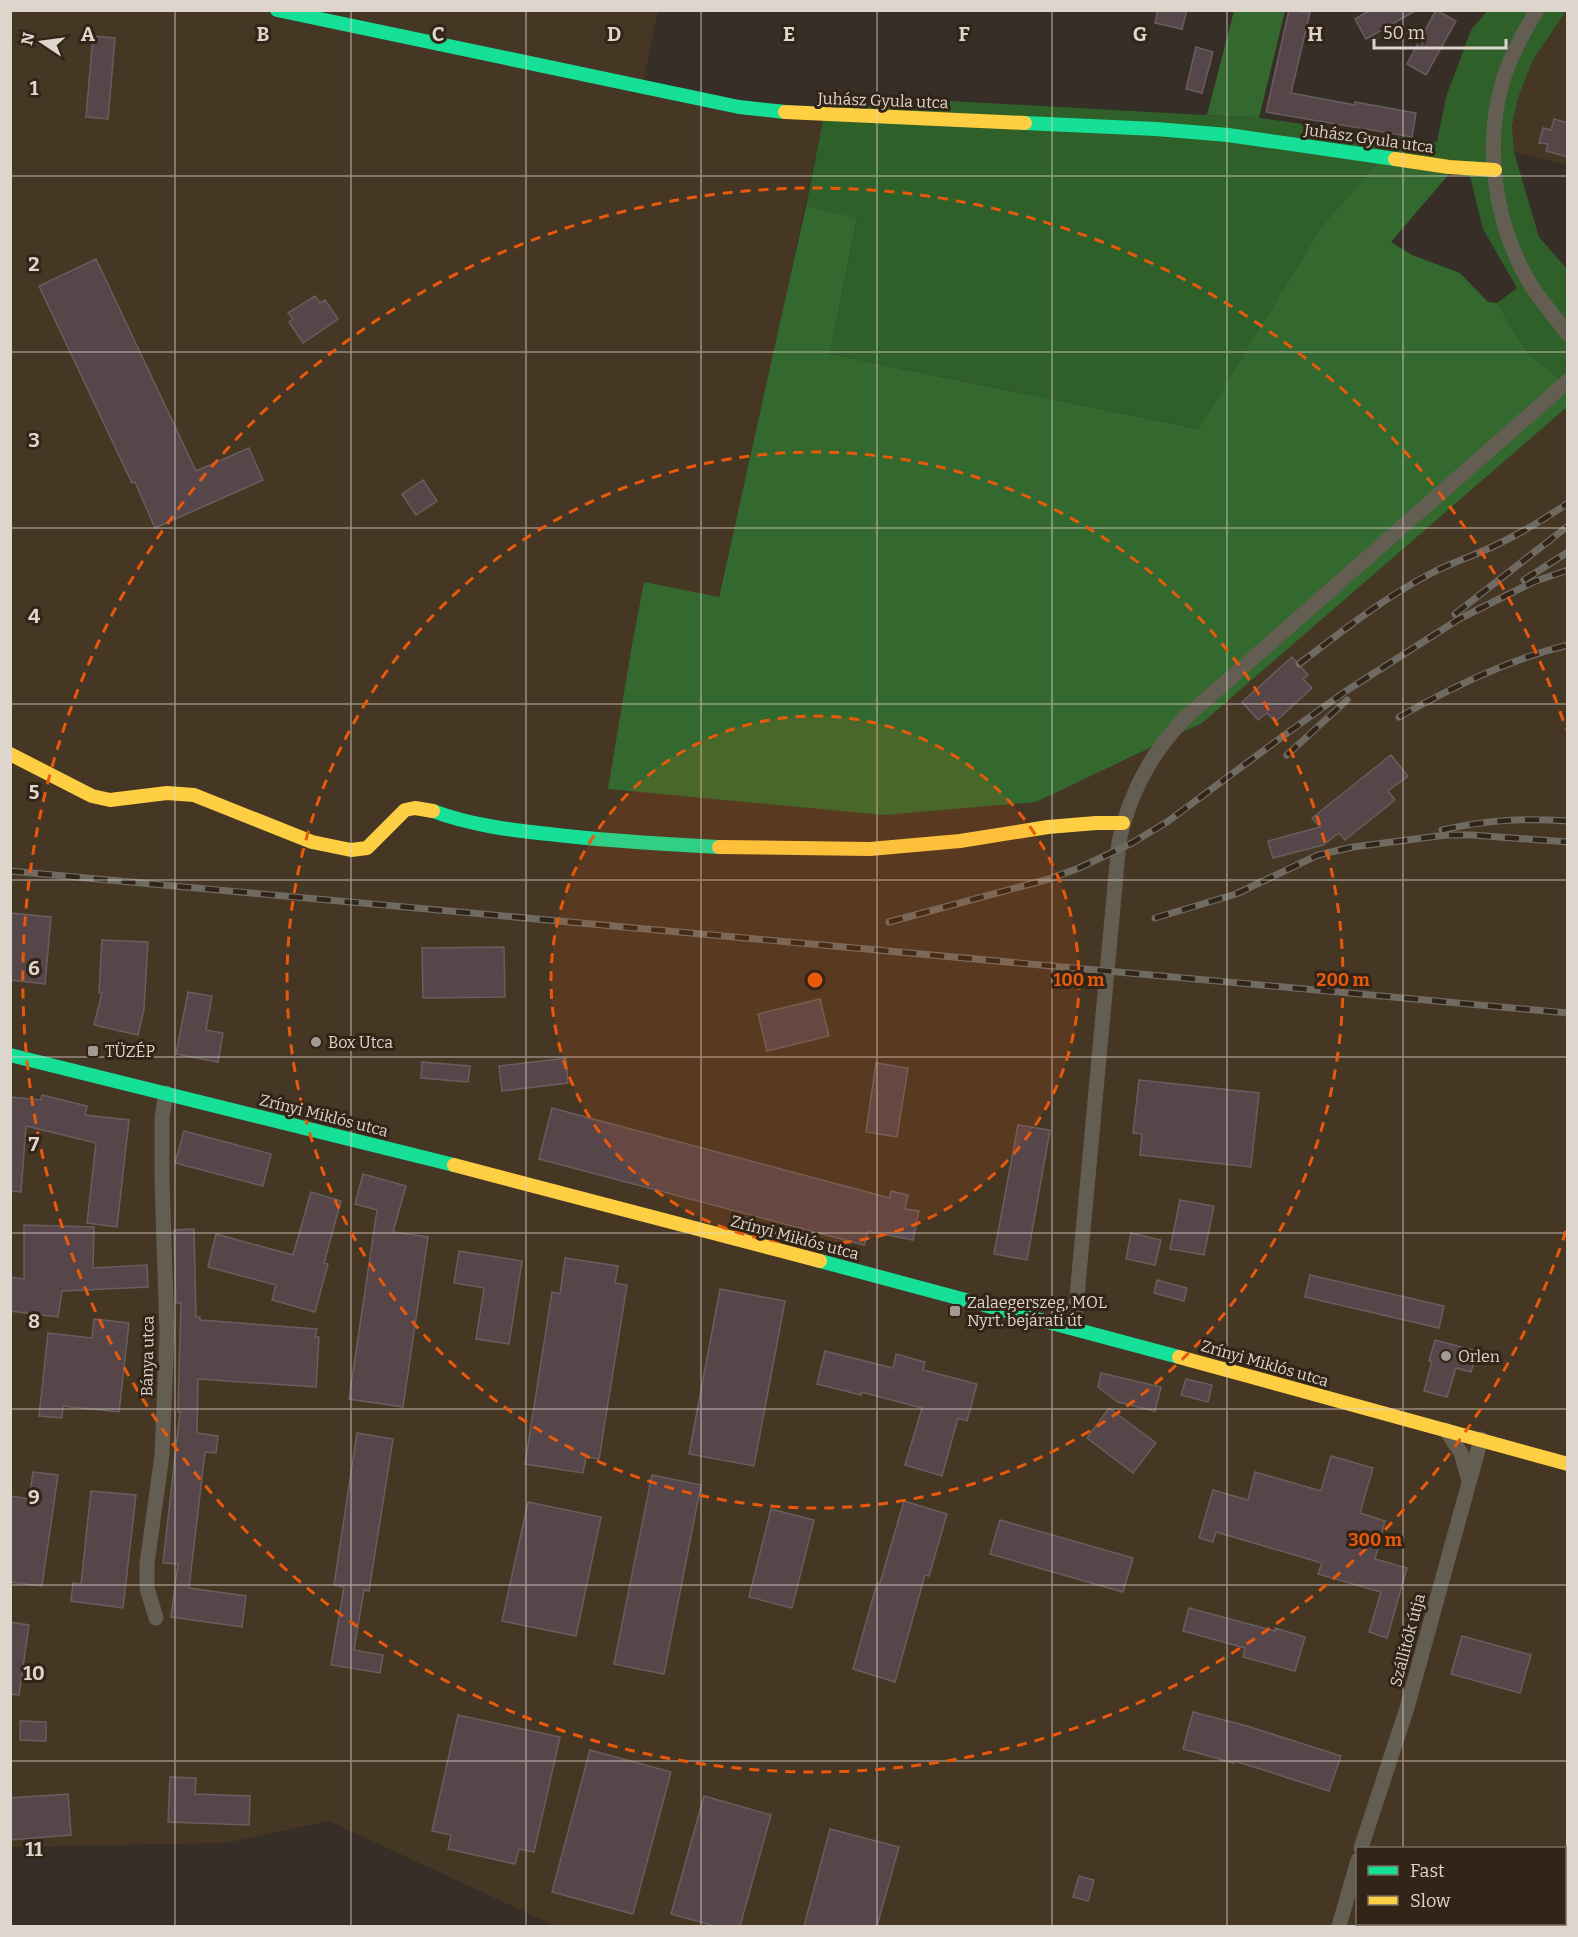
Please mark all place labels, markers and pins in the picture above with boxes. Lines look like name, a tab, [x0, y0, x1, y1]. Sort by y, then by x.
centre of rings	[805, 970, 825, 990]
place label: Box Utca	[328, 1033, 393, 1052]
marker: Box Utca	[309, 1035, 323, 1049]
place label: TÜZÉP	[105, 1041, 155, 1061]
marker: TÜZÉP	[86, 1044, 100, 1058]
place label: Zalaegerszeg, MOL Nyrt. bejárati út	[967, 1293, 1107, 1330]
marker: Zalaegerszeg, MOL Nyrt. bejárati út	[948, 1304, 962, 1318]
place label: Orlen	[1458, 1347, 1500, 1366]
marker: Orlen	[1439, 1349, 1453, 1363]

